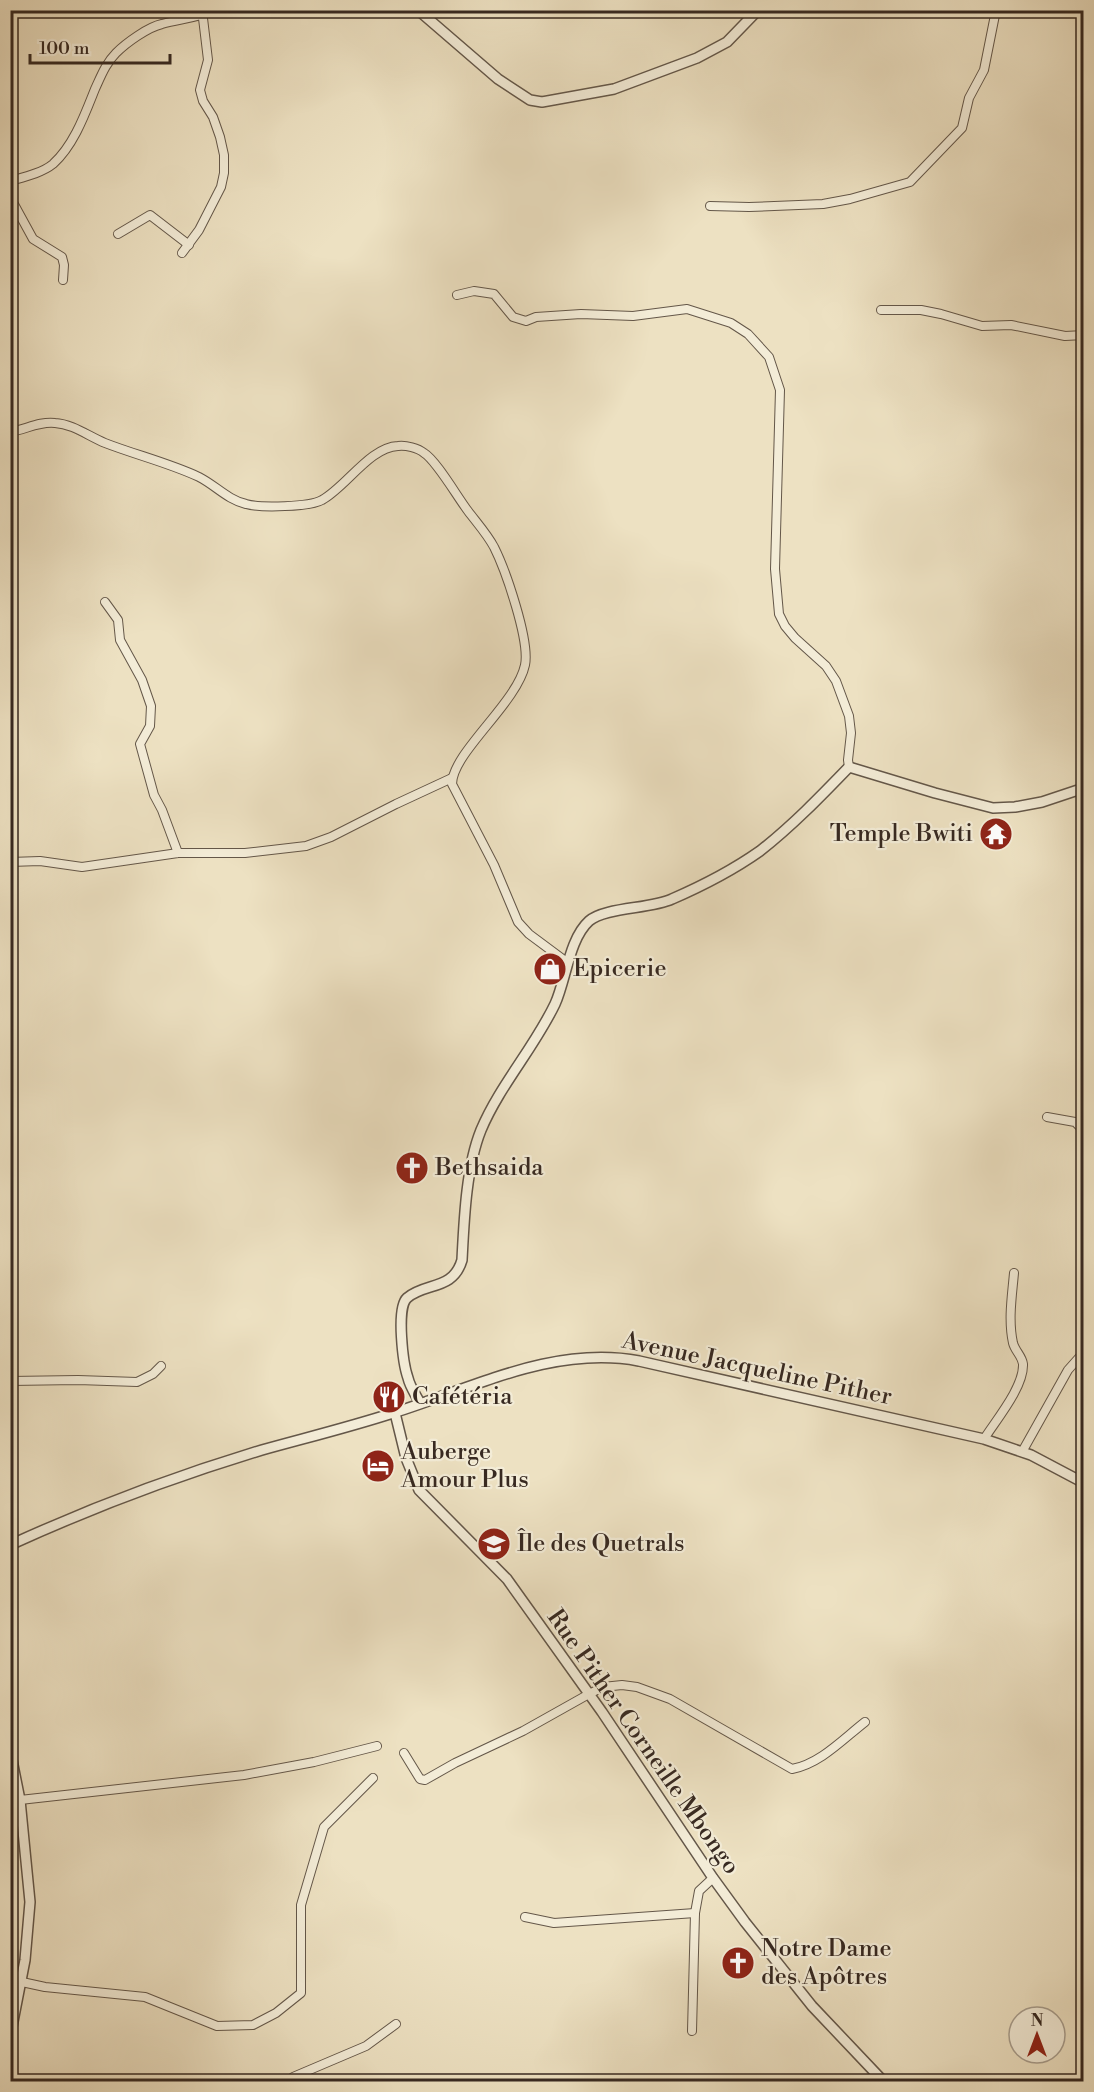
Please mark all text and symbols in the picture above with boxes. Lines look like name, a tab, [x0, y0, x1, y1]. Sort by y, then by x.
scale bar	[30, 27, 170, 65]
text: 100 m	[39, 37, 90, 60]
temple icon: Temple Bwiti	[978, 816, 1014, 852]
place label: Temple Bwiti	[830, 819, 973, 849]
shop icon: Epicerie	[532, 951, 568, 987]
place label: Epicerie	[573, 954, 667, 984]
church icon: Bethsaida	[394, 1150, 430, 1186]
place label: Bethsaida	[434, 1153, 544, 1183]
street label: Avenue Jacqueline Pither	[618, 1326, 895, 1412]
restaurant icon: Cafétéria	[371, 1379, 407, 1415]
place label: Cafétéria	[412, 1382, 513, 1412]
place label: Auberge Amour Plus	[400, 1437, 529, 1495]
hotel icon: Auberge Amour Plus	[360, 1448, 396, 1484]
school or university icon: Île des Quetrals	[476, 1526, 512, 1562]
place label: Île des Quetrals	[517, 1528, 685, 1559]
street label: Rue Pither Corneille Mbongo	[540, 1604, 746, 1880]
place label: Notre Dame des Apôtres	[761, 1934, 892, 1992]
church icon: Notre Dame des Apôtres	[720, 1945, 756, 1981]
north arrow	[1007, 2005, 1067, 2065]
text: N	[1031, 2011, 1044, 2031]

